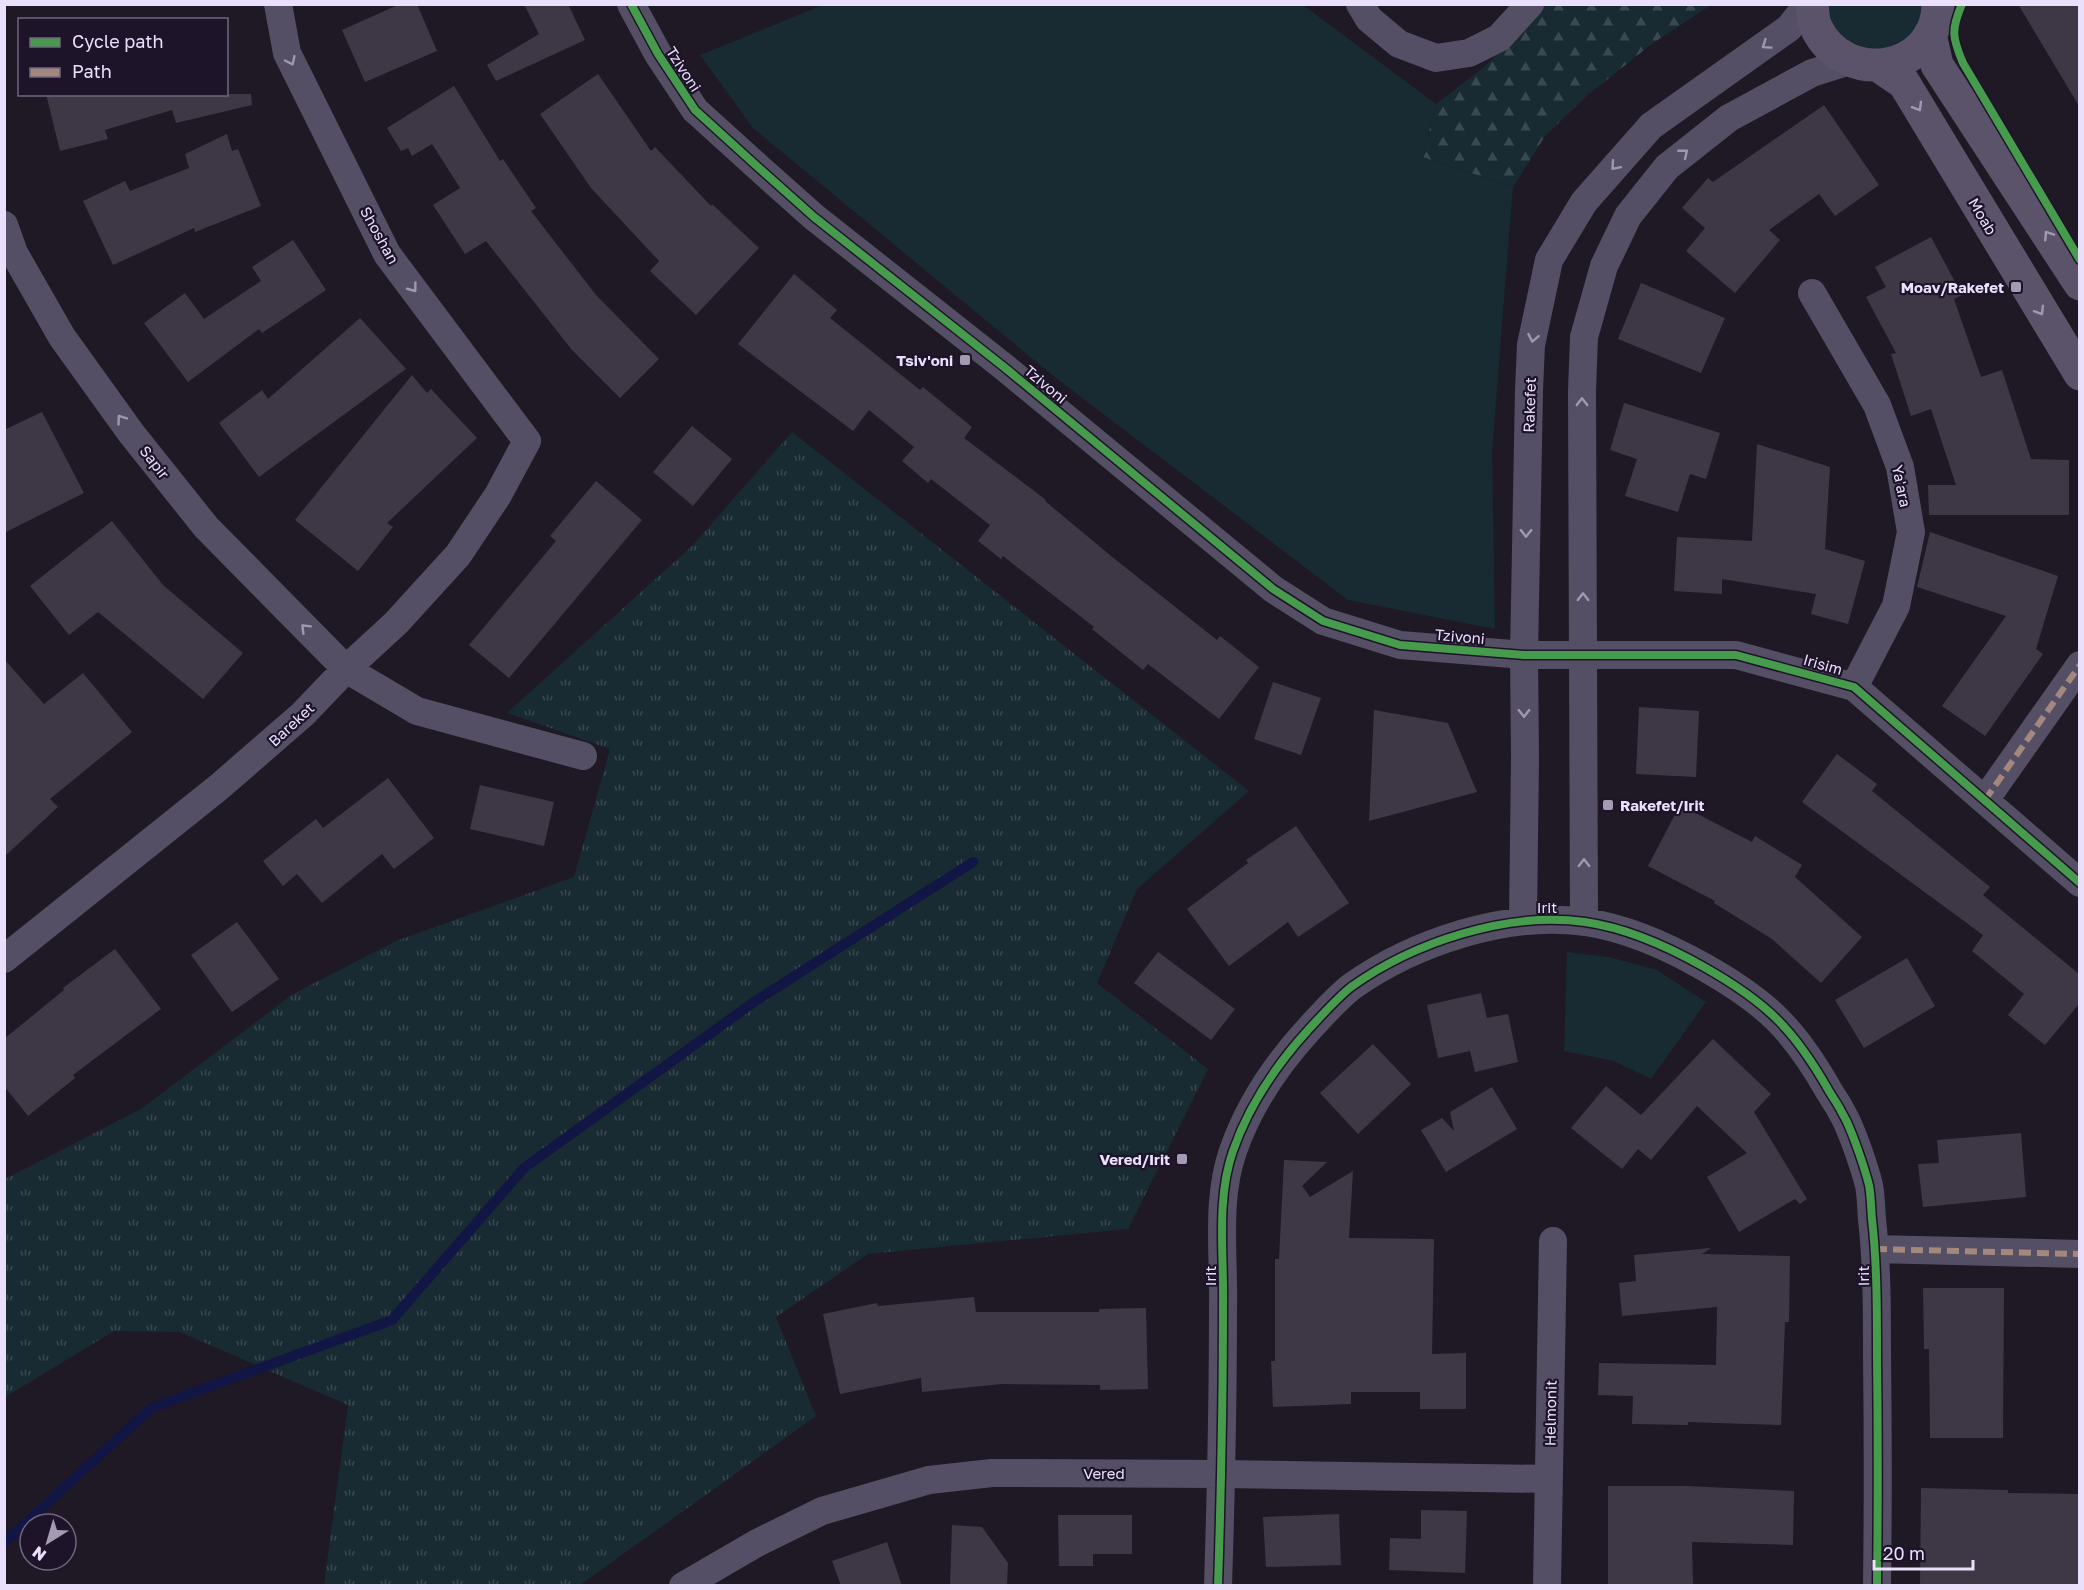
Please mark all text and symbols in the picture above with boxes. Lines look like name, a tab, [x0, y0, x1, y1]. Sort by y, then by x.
legend	[18, 18, 228, 96]
text: Cycle path	[72, 30, 164, 52]
one-way arrow	[1762, 38, 1773, 49]
street label: Tzivoni	[663, 43, 705, 95]
one-way arrow	[284, 55, 296, 66]
text: Path	[72, 60, 112, 82]
one-way arrow	[1911, 101, 1923, 111]
one-way arrow	[1677, 150, 1688, 161]
one-way arrow	[1612, 160, 1623, 171]
street label: Moab	[1965, 194, 2001, 238]
street label: Shoshan	[357, 203, 403, 267]
one-way arrow	[2044, 231, 2055, 242]
place label: Moav/Rakefet	[1901, 278, 2004, 296]
marker: Moav/Rakefet	[2009, 280, 2023, 294]
one-way arrow	[406, 281, 417, 292]
one-way arrow	[2033, 305, 2044, 315]
one-way arrow	[1527, 333, 1540, 343]
place label: Tsiv'oni	[896, 351, 953, 369]
marker: Tsiv'oni	[958, 353, 972, 367]
street label: Tzivoni	[1021, 361, 1071, 407]
street label: Rakefet	[1519, 377, 1539, 433]
one-way arrow	[1576, 398, 1588, 407]
one-way arrow	[117, 414, 128, 425]
street label: Sapir	[136, 442, 174, 482]
street label: Ya'ara	[1889, 463, 1915, 509]
one-way arrow	[1520, 528, 1532, 537]
one-way arrow	[1577, 593, 1589, 602]
one-way arrow	[301, 624, 312, 634]
street label: Tzivoni	[1434, 625, 1486, 647]
street label: Irisim	[1801, 650, 1845, 678]
street label: Bareket	[264, 698, 318, 750]
one-way arrow	[1518, 709, 1531, 718]
place label: Rakefet/Irit	[1620, 796, 1705, 814]
marker: Rakefet/Irit	[1601, 798, 1615, 812]
one-way arrow	[1578, 859, 1590, 868]
street label: Irit	[1537, 898, 1557, 916]
place label: Vered/Irit	[1099, 1150, 1170, 1168]
marker: Vered/Irit	[1175, 1152, 1189, 1166]
street label: Irit	[1201, 1266, 1219, 1286]
street label: Irit	[1854, 1266, 1872, 1286]
street label: Helmonit	[1540, 1380, 1560, 1446]
street label: Vered	[1083, 1464, 1125, 1482]
north arrow	[18, 1512, 78, 1572]
scale bar	[1874, 1533, 1973, 1571]
text: N	[28, 1542, 50, 1566]
text: 20 m	[1883, 1542, 1925, 1564]

